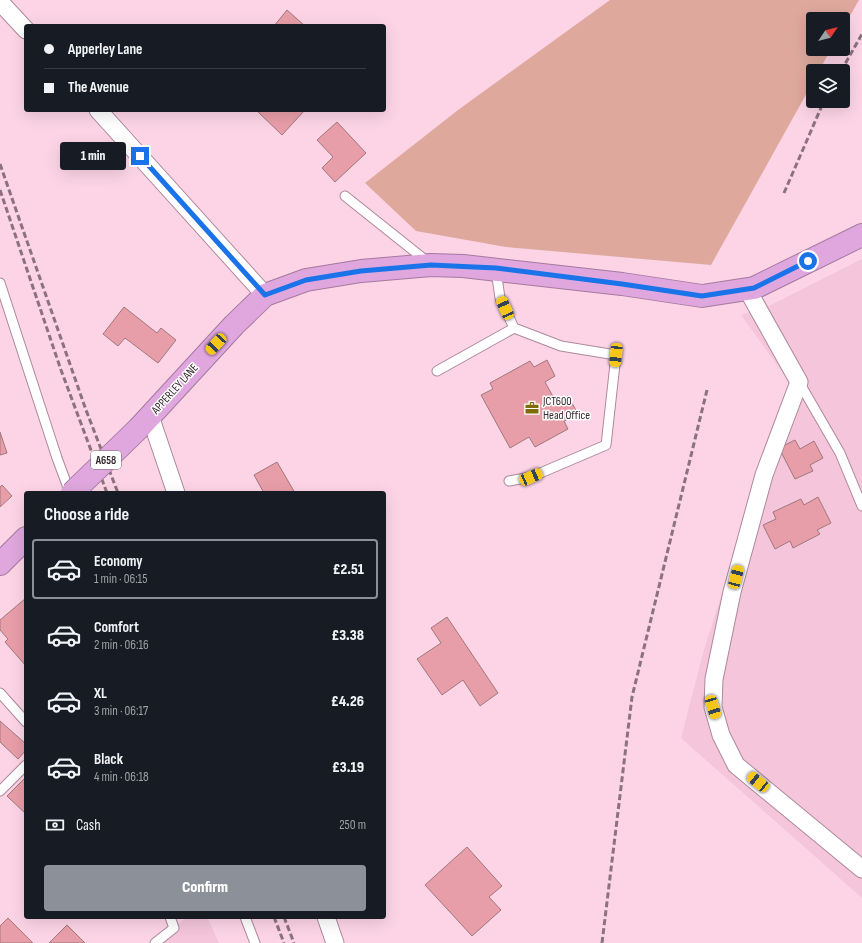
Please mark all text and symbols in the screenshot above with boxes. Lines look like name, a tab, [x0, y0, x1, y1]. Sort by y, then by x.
north arrow	[806, 12, 850, 56]
map controls	[806, 12, 850, 108]
text: Apperley Lane	[68, 40, 143, 59]
button: layers	[806, 64, 850, 108]
text: The Avenue	[68, 78, 129, 97]
callout: 1 min	[60, 142, 126, 170]
route end	[131, 147, 149, 165]
text: 1 min	[81, 148, 105, 164]
route start	[799, 252, 817, 270]
car	[495, 295, 515, 321]
car	[203, 331, 229, 357]
car	[609, 342, 623, 368]
street label: APPERLEY LANE	[148, 361, 202, 418]
place label: JCT600 Head Office	[542, 394, 590, 423]
office icon: JCT600 Head Office	[524, 400, 540, 416]
road number: A658	[91, 451, 121, 469]
car	[518, 467, 544, 487]
text: Choose a ride	[44, 504, 129, 525]
icon: car	[46, 551, 82, 587]
text: Economy	[94, 552, 143, 571]
text: £2.51	[333, 560, 364, 579]
car	[727, 564, 745, 590]
text: 1 min · 06:15	[94, 571, 147, 587]
icon: car	[46, 617, 82, 653]
text: Comfort	[94, 618, 139, 637]
text: £3.38	[331, 626, 364, 645]
text: 2 min · 06:16	[94, 637, 149, 653]
icon: car	[46, 683, 82, 719]
text: XL	[94, 684, 107, 703]
text: £4.26	[331, 692, 364, 711]
car	[704, 694, 722, 720]
text: 3 min · 06:17	[94, 703, 148, 719]
icon: car	[46, 749, 82, 785]
text: Black	[94, 750, 123, 769]
text: £3.19	[332, 758, 364, 777]
text: 4 min · 06:18	[94, 769, 149, 785]
car	[745, 770, 771, 794]
icon: cash	[44, 814, 66, 836]
text: Cash	[76, 816, 101, 835]
text: 250 m	[339, 817, 366, 833]
button: Confirm	[44, 865, 366, 911]

